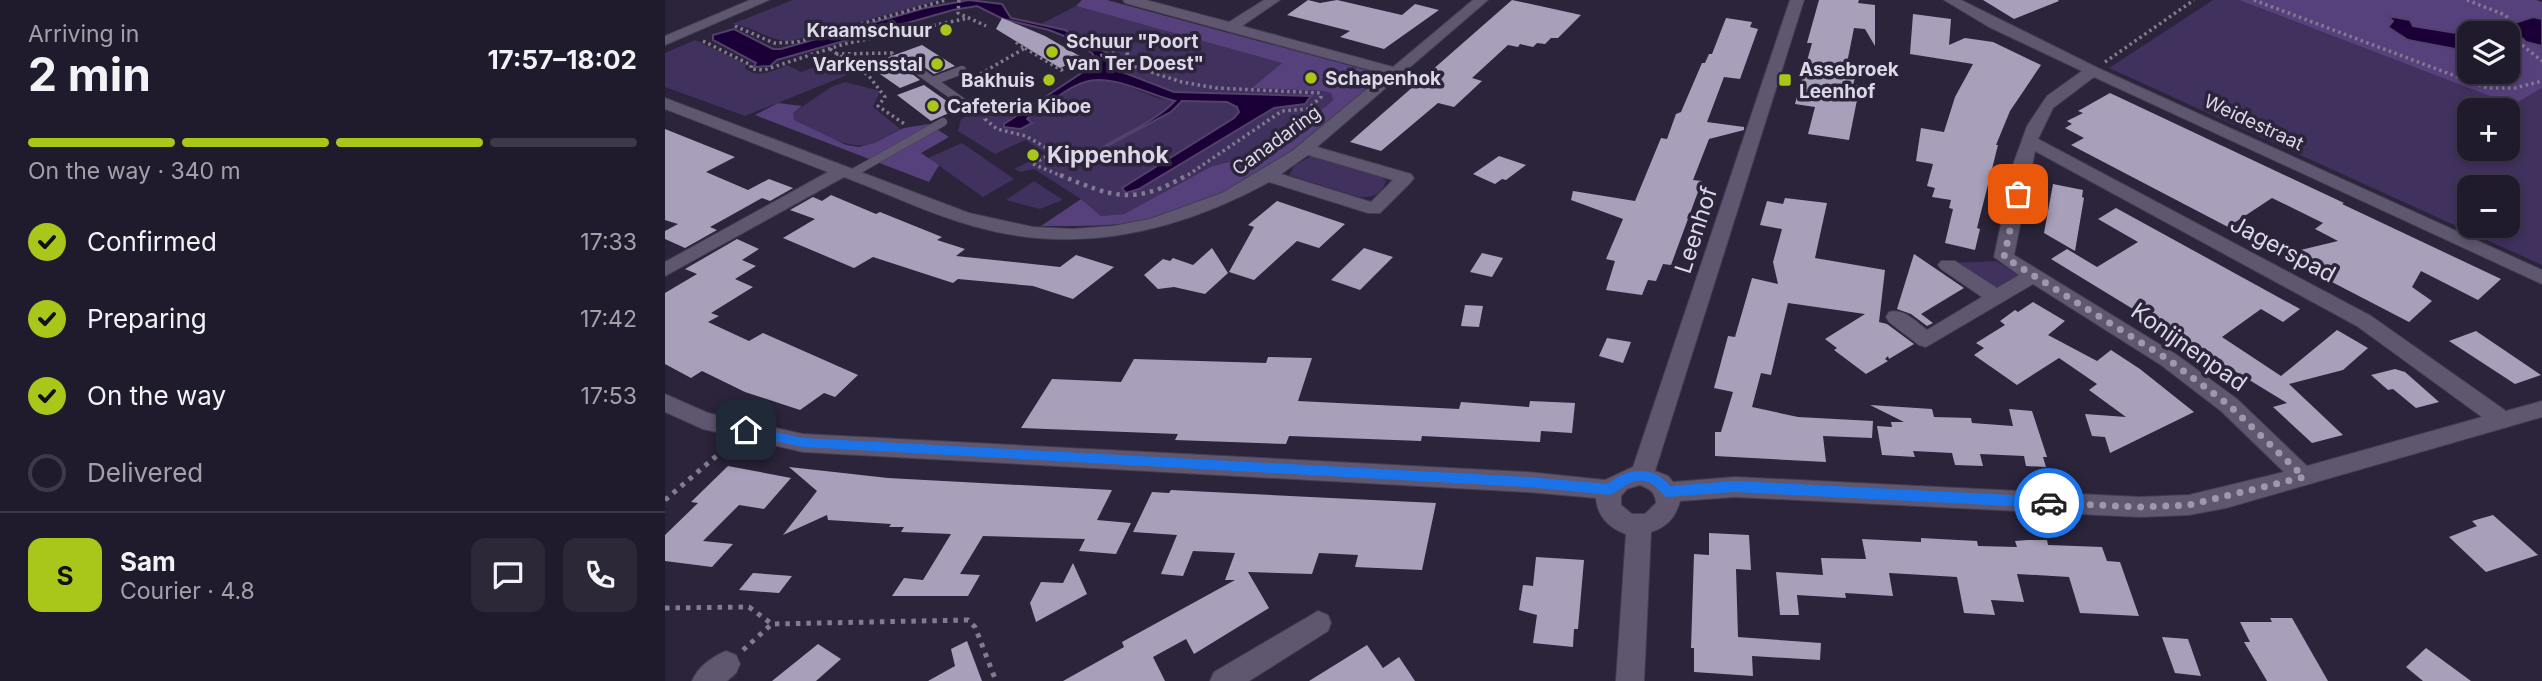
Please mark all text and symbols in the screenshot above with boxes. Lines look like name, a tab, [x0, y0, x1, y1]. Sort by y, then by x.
place label: Kraamschuur	[806, 19, 932, 42]
text: Arriving in	[28, 20, 139, 48]
map controls	[2457, 21, 2520, 238]
button: layers	[2457, 21, 2520, 84]
marker: Kraamschuur	[938, 22, 954, 38]
place label: Schuur "Poort van Ter Doest"	[1066, 30, 1204, 75]
text: 17:57–18:02	[487, 44, 637, 75]
marker: Schuur "Poort van Ter Doest"	[1044, 44, 1060, 60]
text: 2 min	[28, 46, 151, 102]
place label: Varkensstal	[813, 53, 923, 76]
marker: Varkensstal	[929, 56, 945, 72]
place label: Assebroek Leenhof	[1799, 58, 1899, 103]
place label: Schapenhok	[1325, 67, 1441, 90]
place label: Bakhuis	[961, 69, 1035, 92]
marker: Schapenhok	[1303, 70, 1319, 86]
marker: Bakhuis	[1041, 72, 1057, 88]
marker: Assebroek Leenhof	[1777, 72, 1793, 88]
street label: Weidestraat	[2200, 89, 2307, 156]
place label: Cafeteria Kiboe	[947, 95, 1091, 118]
marker: Cafeteria Kiboe	[925, 98, 941, 114]
button: +	[2457, 98, 2520, 161]
street label: Canadaring	[1228, 101, 1325, 180]
place label: Kippenhok	[1047, 141, 1169, 169]
marker: Kippenhok	[1025, 147, 1041, 163]
text: On the way · 340 m	[28, 157, 241, 185]
pin	[1988, 164, 2048, 224]
icon: bag	[1999, 175, 2037, 213]
button: −	[2457, 175, 2520, 238]
street label: Leenhof	[1669, 183, 1723, 277]
street label: Jagerspad	[2225, 209, 2341, 289]
icon: check	[28, 223, 66, 261]
text: Confirmed	[87, 226, 217, 257]
text: 17:33	[580, 228, 637, 256]
street label: Konijnenpad	[2126, 297, 2252, 397]
icon: check	[28, 300, 66, 338]
text: Preparing	[87, 303, 207, 334]
text: 17:42	[580, 305, 637, 333]
icon: check	[28, 377, 66, 415]
text: On the way	[87, 380, 226, 411]
text: 17:53	[581, 382, 637, 410]
pin	[716, 400, 776, 460]
icon: home	[727, 411, 765, 449]
text: Delivered	[87, 457, 203, 488]
courier	[2014, 468, 2084, 538]
icon: car	[2030, 484, 2068, 522]
button: chat	[471, 538, 545, 612]
button: phone	[563, 538, 637, 612]
text: Sam	[120, 546, 176, 577]
text: S	[56, 560, 74, 591]
text: Courier · 4.8	[120, 577, 255, 605]

